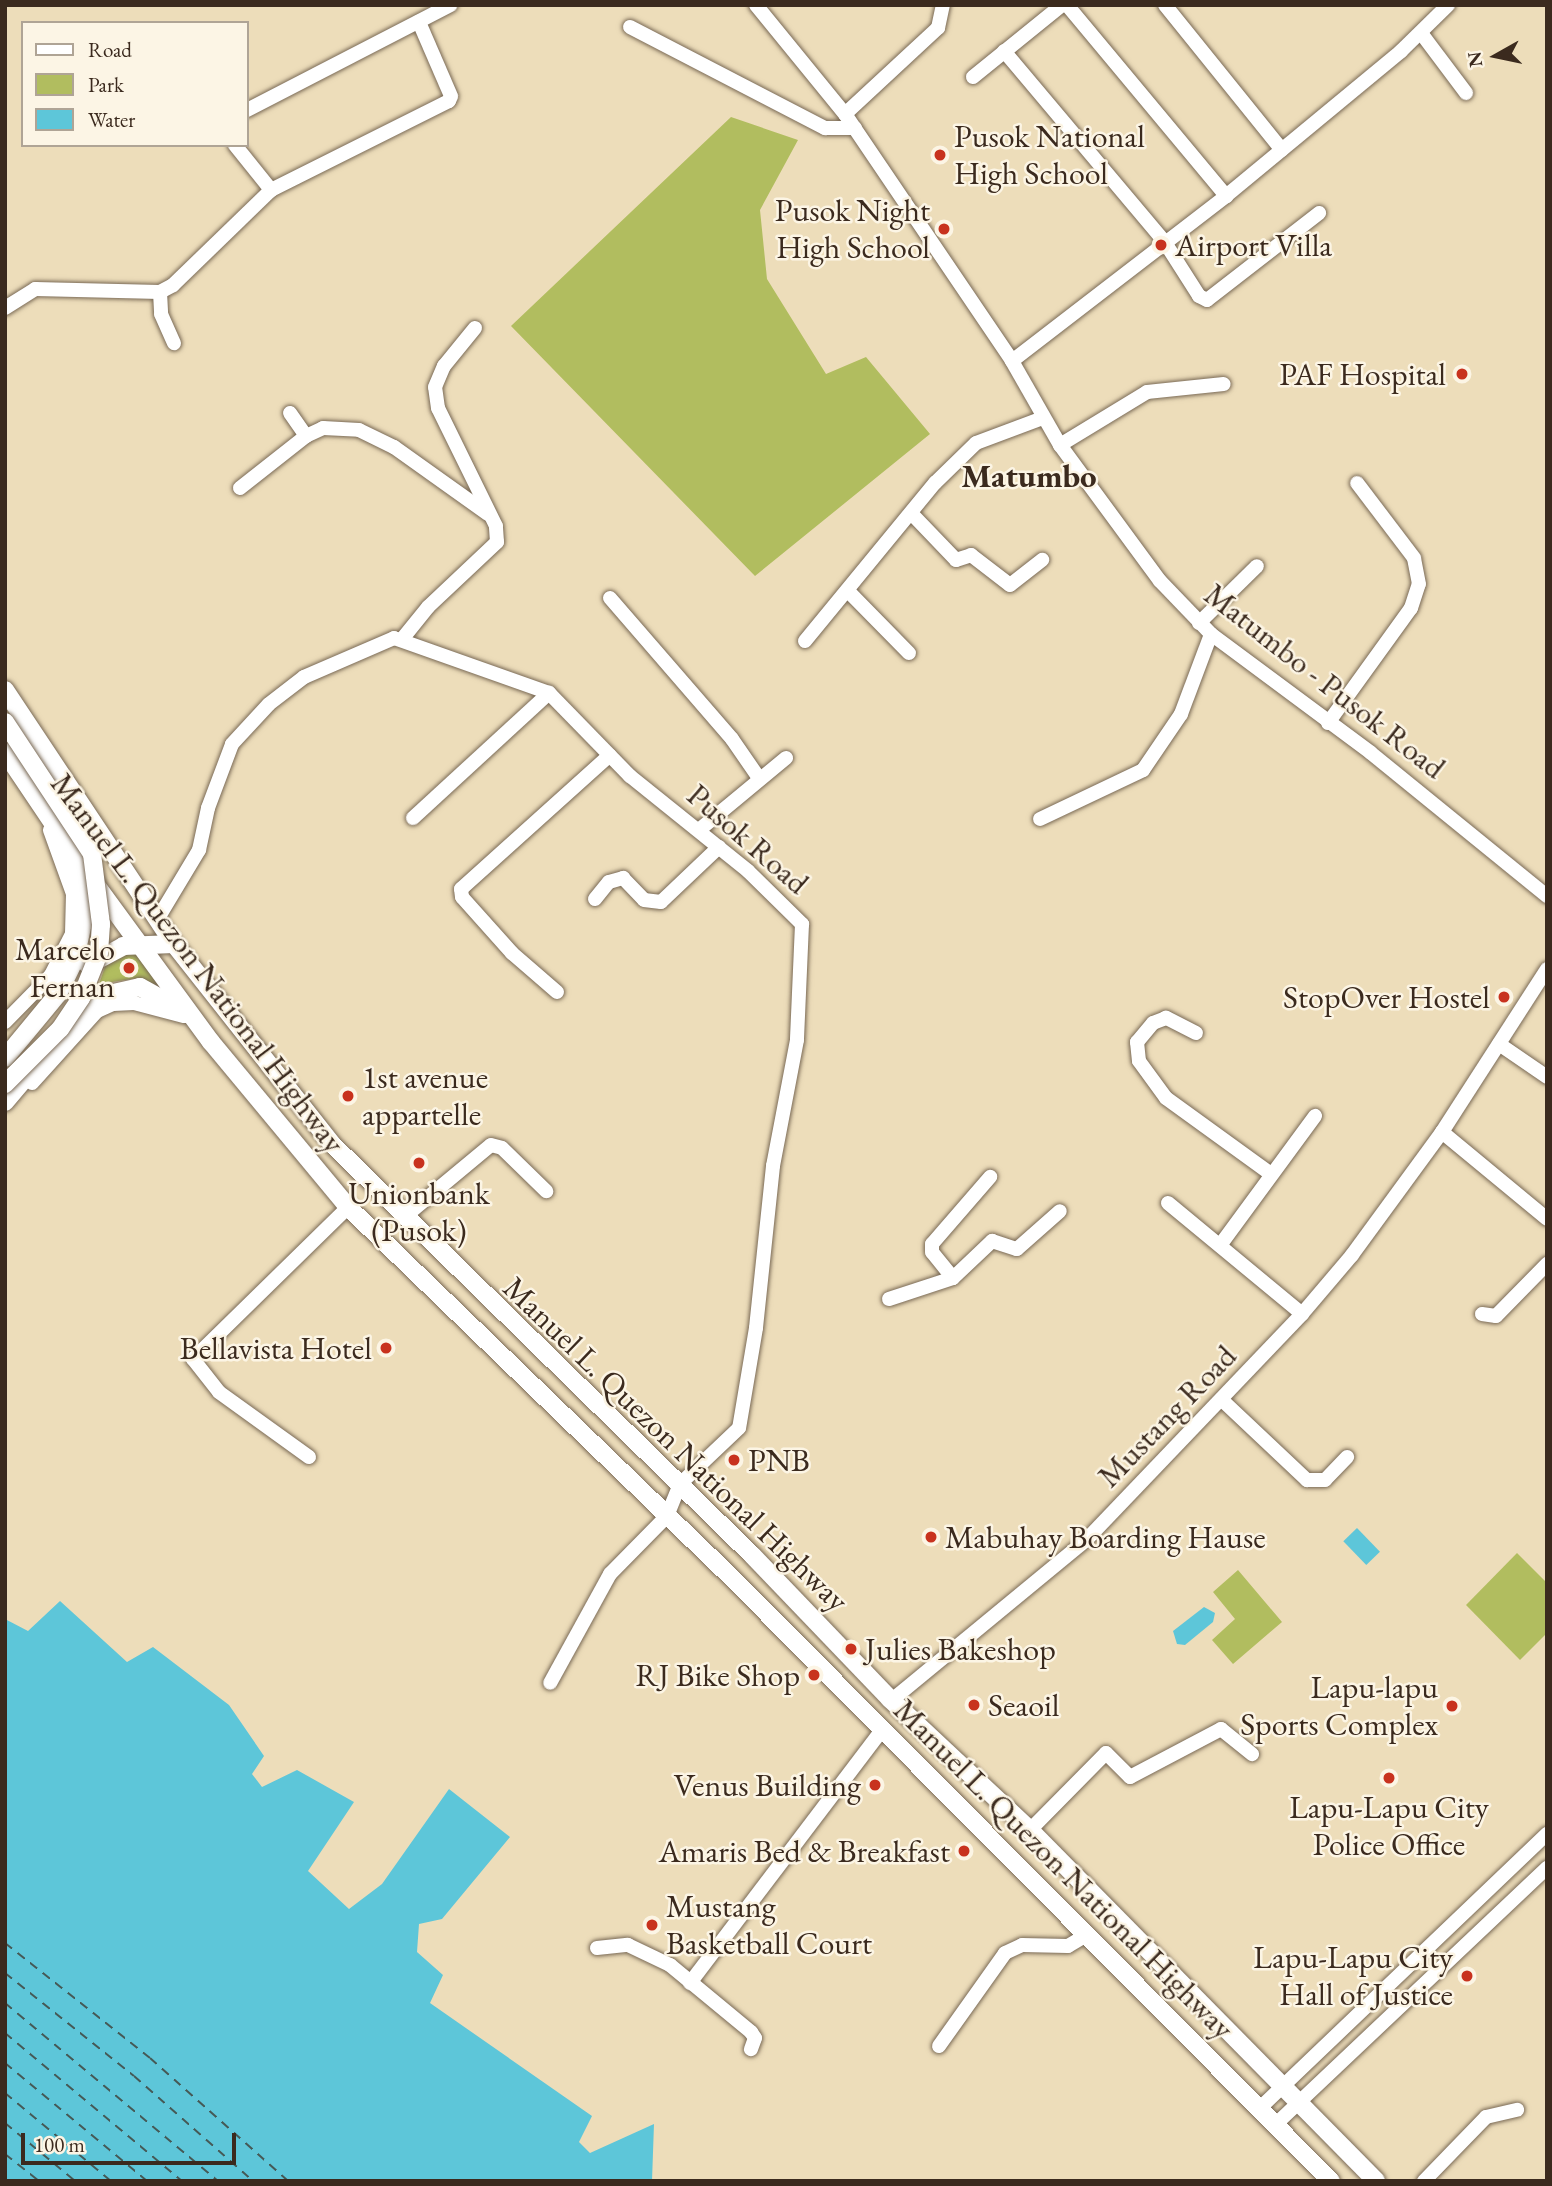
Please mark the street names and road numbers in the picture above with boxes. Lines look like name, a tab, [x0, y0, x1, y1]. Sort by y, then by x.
street label: Matumbo - Pusok Road	[1197, 575, 1453, 787]
street label: Manuel L. Quezon National Highway	[43, 766, 353, 1160]
street label: Pusok Road	[679, 776, 817, 902]
street label: Manuel L. Quezon National Highway	[495, 1268, 857, 1620]
street label: Mustang Road	[1090, 1337, 1244, 1495]
street label: Manuel L. Quezon National Highway	[886, 1691, 1242, 2047]

